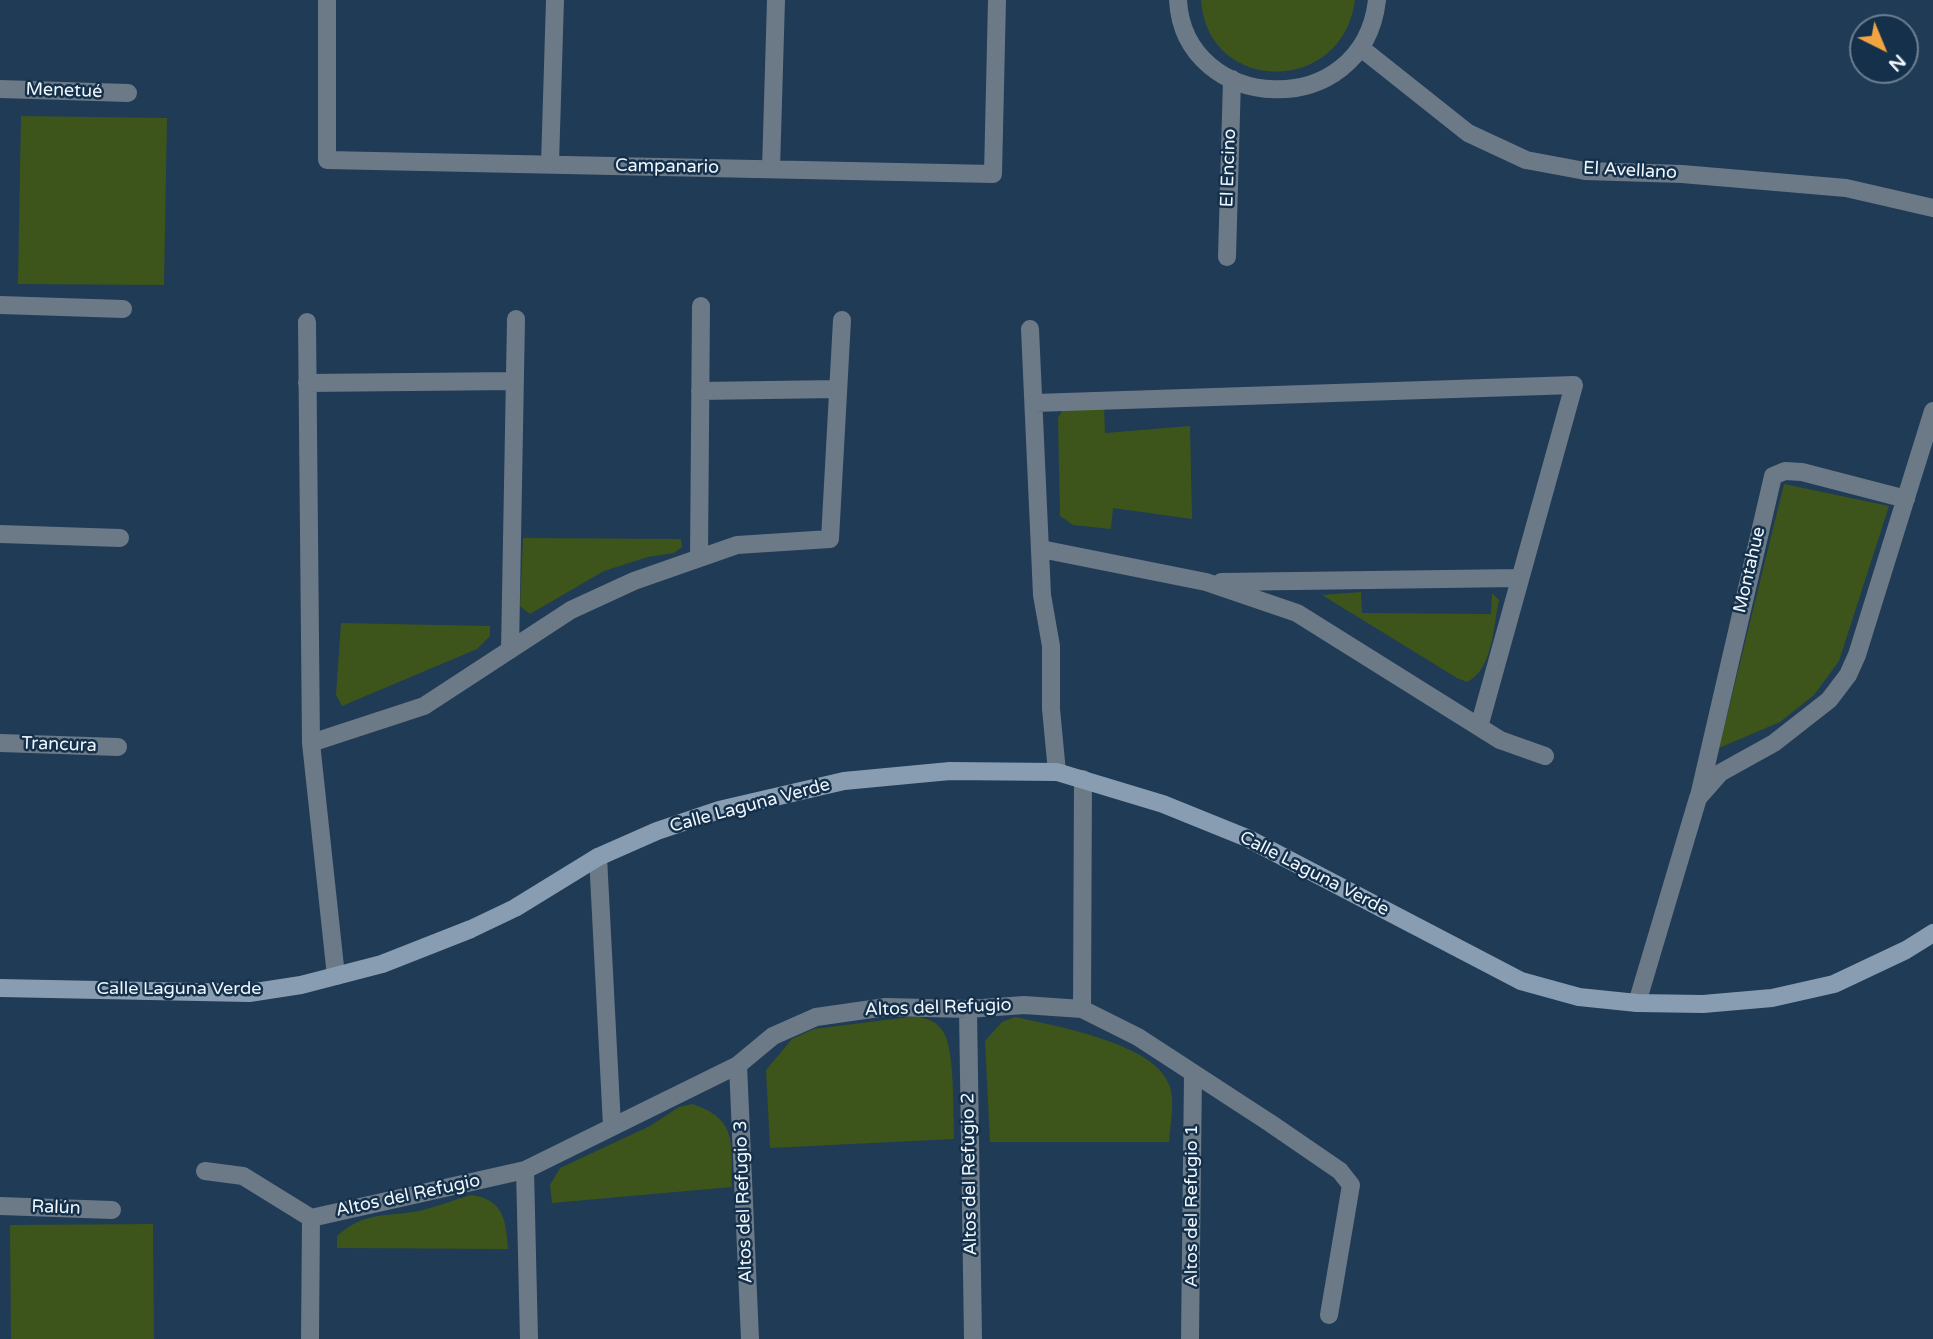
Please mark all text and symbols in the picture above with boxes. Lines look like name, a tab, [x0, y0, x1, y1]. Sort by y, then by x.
north arrow	[1849, 14, 1919, 84]
text: N	[1884, 50, 1910, 76]
street label: Menetué	[25, 79, 103, 103]
street label: El Encino	[1217, 128, 1241, 208]
street label: Campanario	[615, 155, 719, 179]
street label: El Avellano	[1582, 158, 1678, 184]
street label: Montahue	[1730, 525, 1770, 615]
street label: Trancura	[21, 733, 97, 757]
street label: Calle Laguna Verde	[668, 774, 832, 838]
street label: Calle Laguna Verde	[1236, 827, 1392, 921]
street label: Calle Laguna Verde	[97, 978, 261, 1000]
street label: Altos del Refugio	[864, 995, 1012, 1021]
street label: Altos del Refugio 2	[958, 1092, 982, 1256]
street label: Altos del Refugio 3	[730, 1120, 758, 1284]
street label: Altos del Refugio 1	[1181, 1124, 1203, 1288]
street label: Altos del Refugio	[334, 1170, 482, 1222]
street label: Ralún	[31, 1196, 81, 1220]

